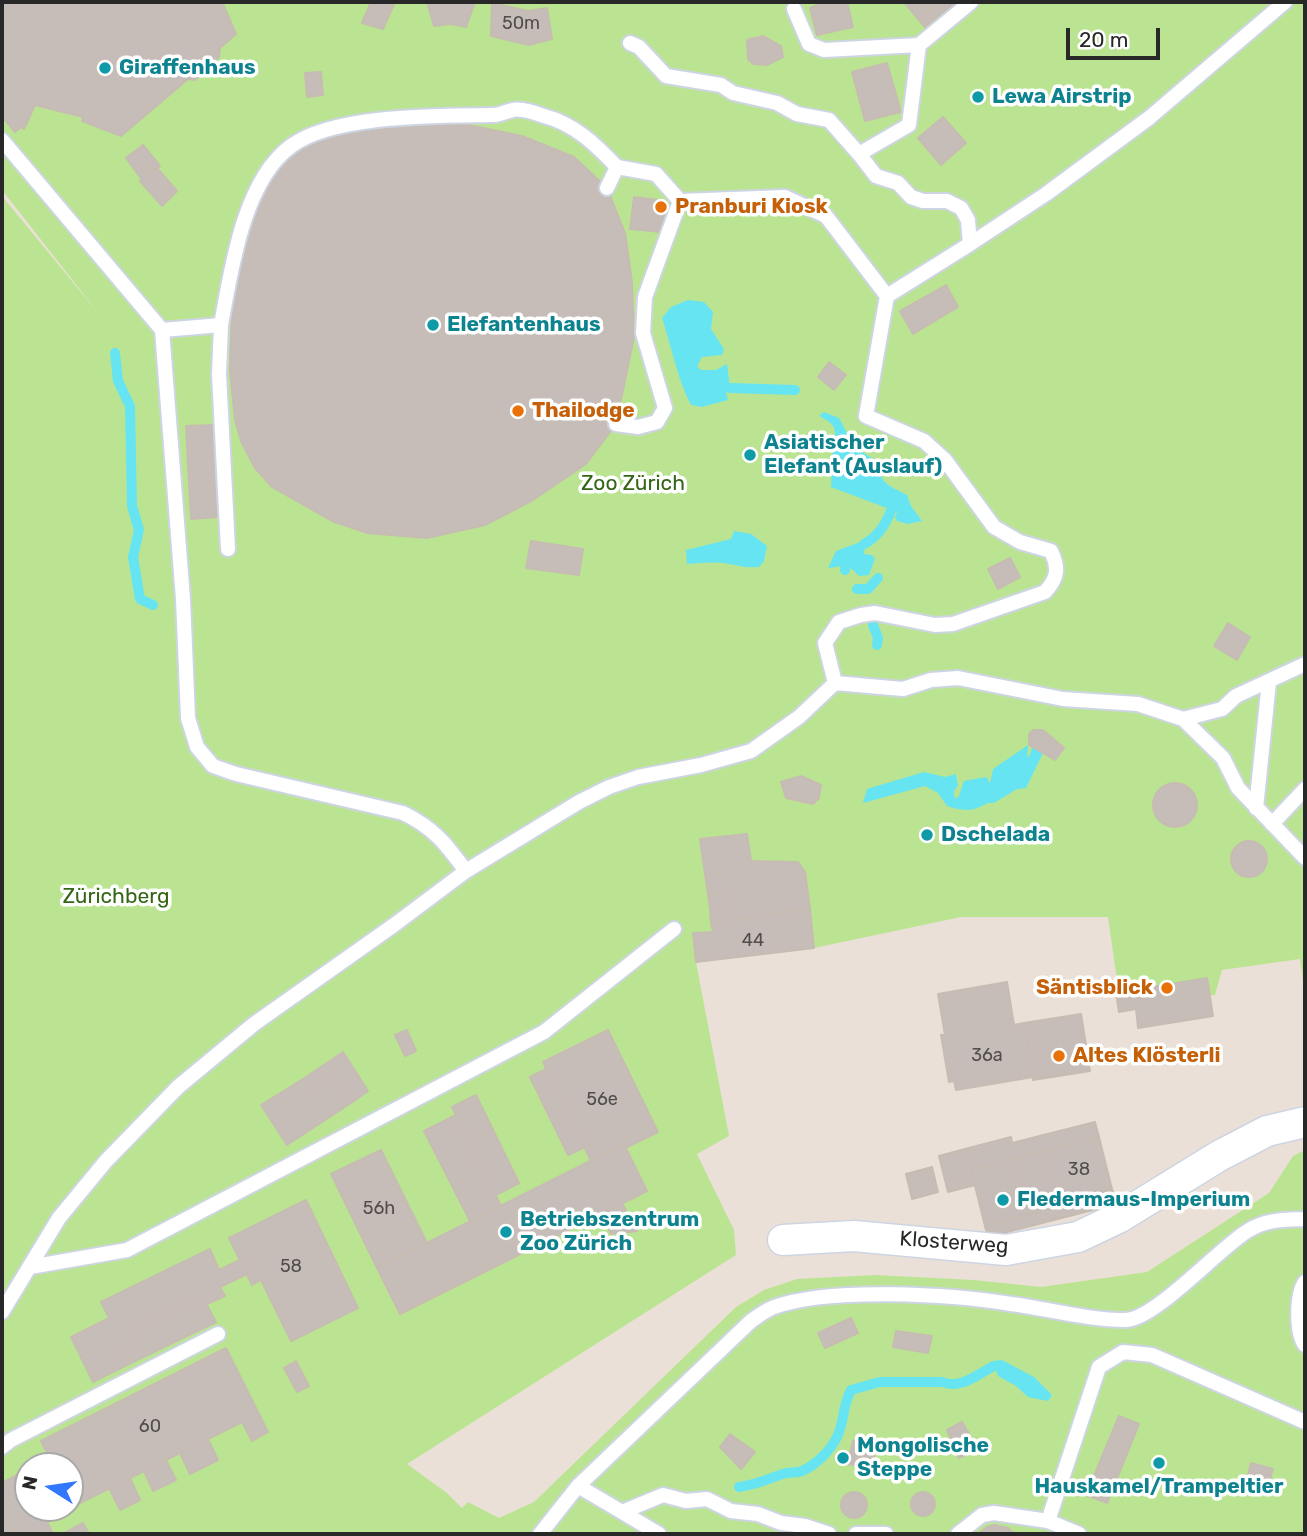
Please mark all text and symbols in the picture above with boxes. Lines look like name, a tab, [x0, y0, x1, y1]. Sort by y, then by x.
house number: 50m	[502, 13, 540, 35]
scale bar	[1069, 14, 1164, 58]
text: 20 m	[1079, 27, 1128, 52]
place label: Giraffenhaus	[119, 55, 256, 81]
marker: Giraffenhaus	[97, 60, 113, 76]
place label: Lewa Airstrip	[992, 84, 1131, 110]
marker: Lewa Airstrip	[970, 89, 986, 105]
place label: Pranburi Kiosk	[675, 194, 828, 220]
marker: Pranburi Kiosk	[653, 199, 669, 215]
place label: Elefantenhaus	[447, 312, 601, 338]
marker: Elefantenhaus	[425, 317, 441, 333]
place label: Thailodge	[532, 398, 635, 424]
marker: Thailodge	[510, 403, 526, 419]
place label: Asiatischer Elefant (Auslauf)	[764, 430, 942, 480]
marker: Asiatischer Elefant (Auslauf)	[742, 447, 758, 463]
park label: Zoo Zürich	[581, 471, 685, 497]
place label: Dschelada	[941, 822, 1050, 848]
marker: Dschelada	[919, 827, 935, 843]
park label: Zürichberg	[63, 884, 169, 910]
house number: 44	[742, 930, 764, 952]
place label: Säntisblick	[1036, 975, 1153, 1001]
marker: Säntisblick	[1159, 980, 1175, 996]
place label: Altes Klösterli	[1073, 1043, 1221, 1069]
house number: 36a	[971, 1045, 1003, 1067]
marker: Altes Klösterli	[1051, 1048, 1067, 1064]
house number: 56e	[586, 1089, 618, 1111]
house number: 38	[1068, 1159, 1090, 1181]
place label: Fledermaus-Imperium	[1017, 1187, 1250, 1213]
marker: Fledermaus-Imperium	[995, 1192, 1011, 1208]
house number: 56h	[363, 1198, 395, 1220]
place label: Betriebszentrum Zoo Zürich	[520, 1207, 699, 1257]
marker: Betriebszentrum Zoo Zürich	[498, 1224, 514, 1240]
street label: Klosterweg	[899, 1227, 1009, 1259]
house number: 58	[280, 1256, 302, 1278]
house number: 60	[139, 1416, 161, 1438]
place label: Mongolische Steppe	[857, 1433, 989, 1483]
marker: Mongolische Steppe	[835, 1450, 851, 1466]
north arrow	[14, 1452, 84, 1522]
marker: Hauskamel/Trampeltier	[1151, 1455, 1167, 1471]
text: N	[17, 1474, 43, 1492]
place label: Hauskamel/Trampeltier	[1034, 1474, 1284, 1500]

